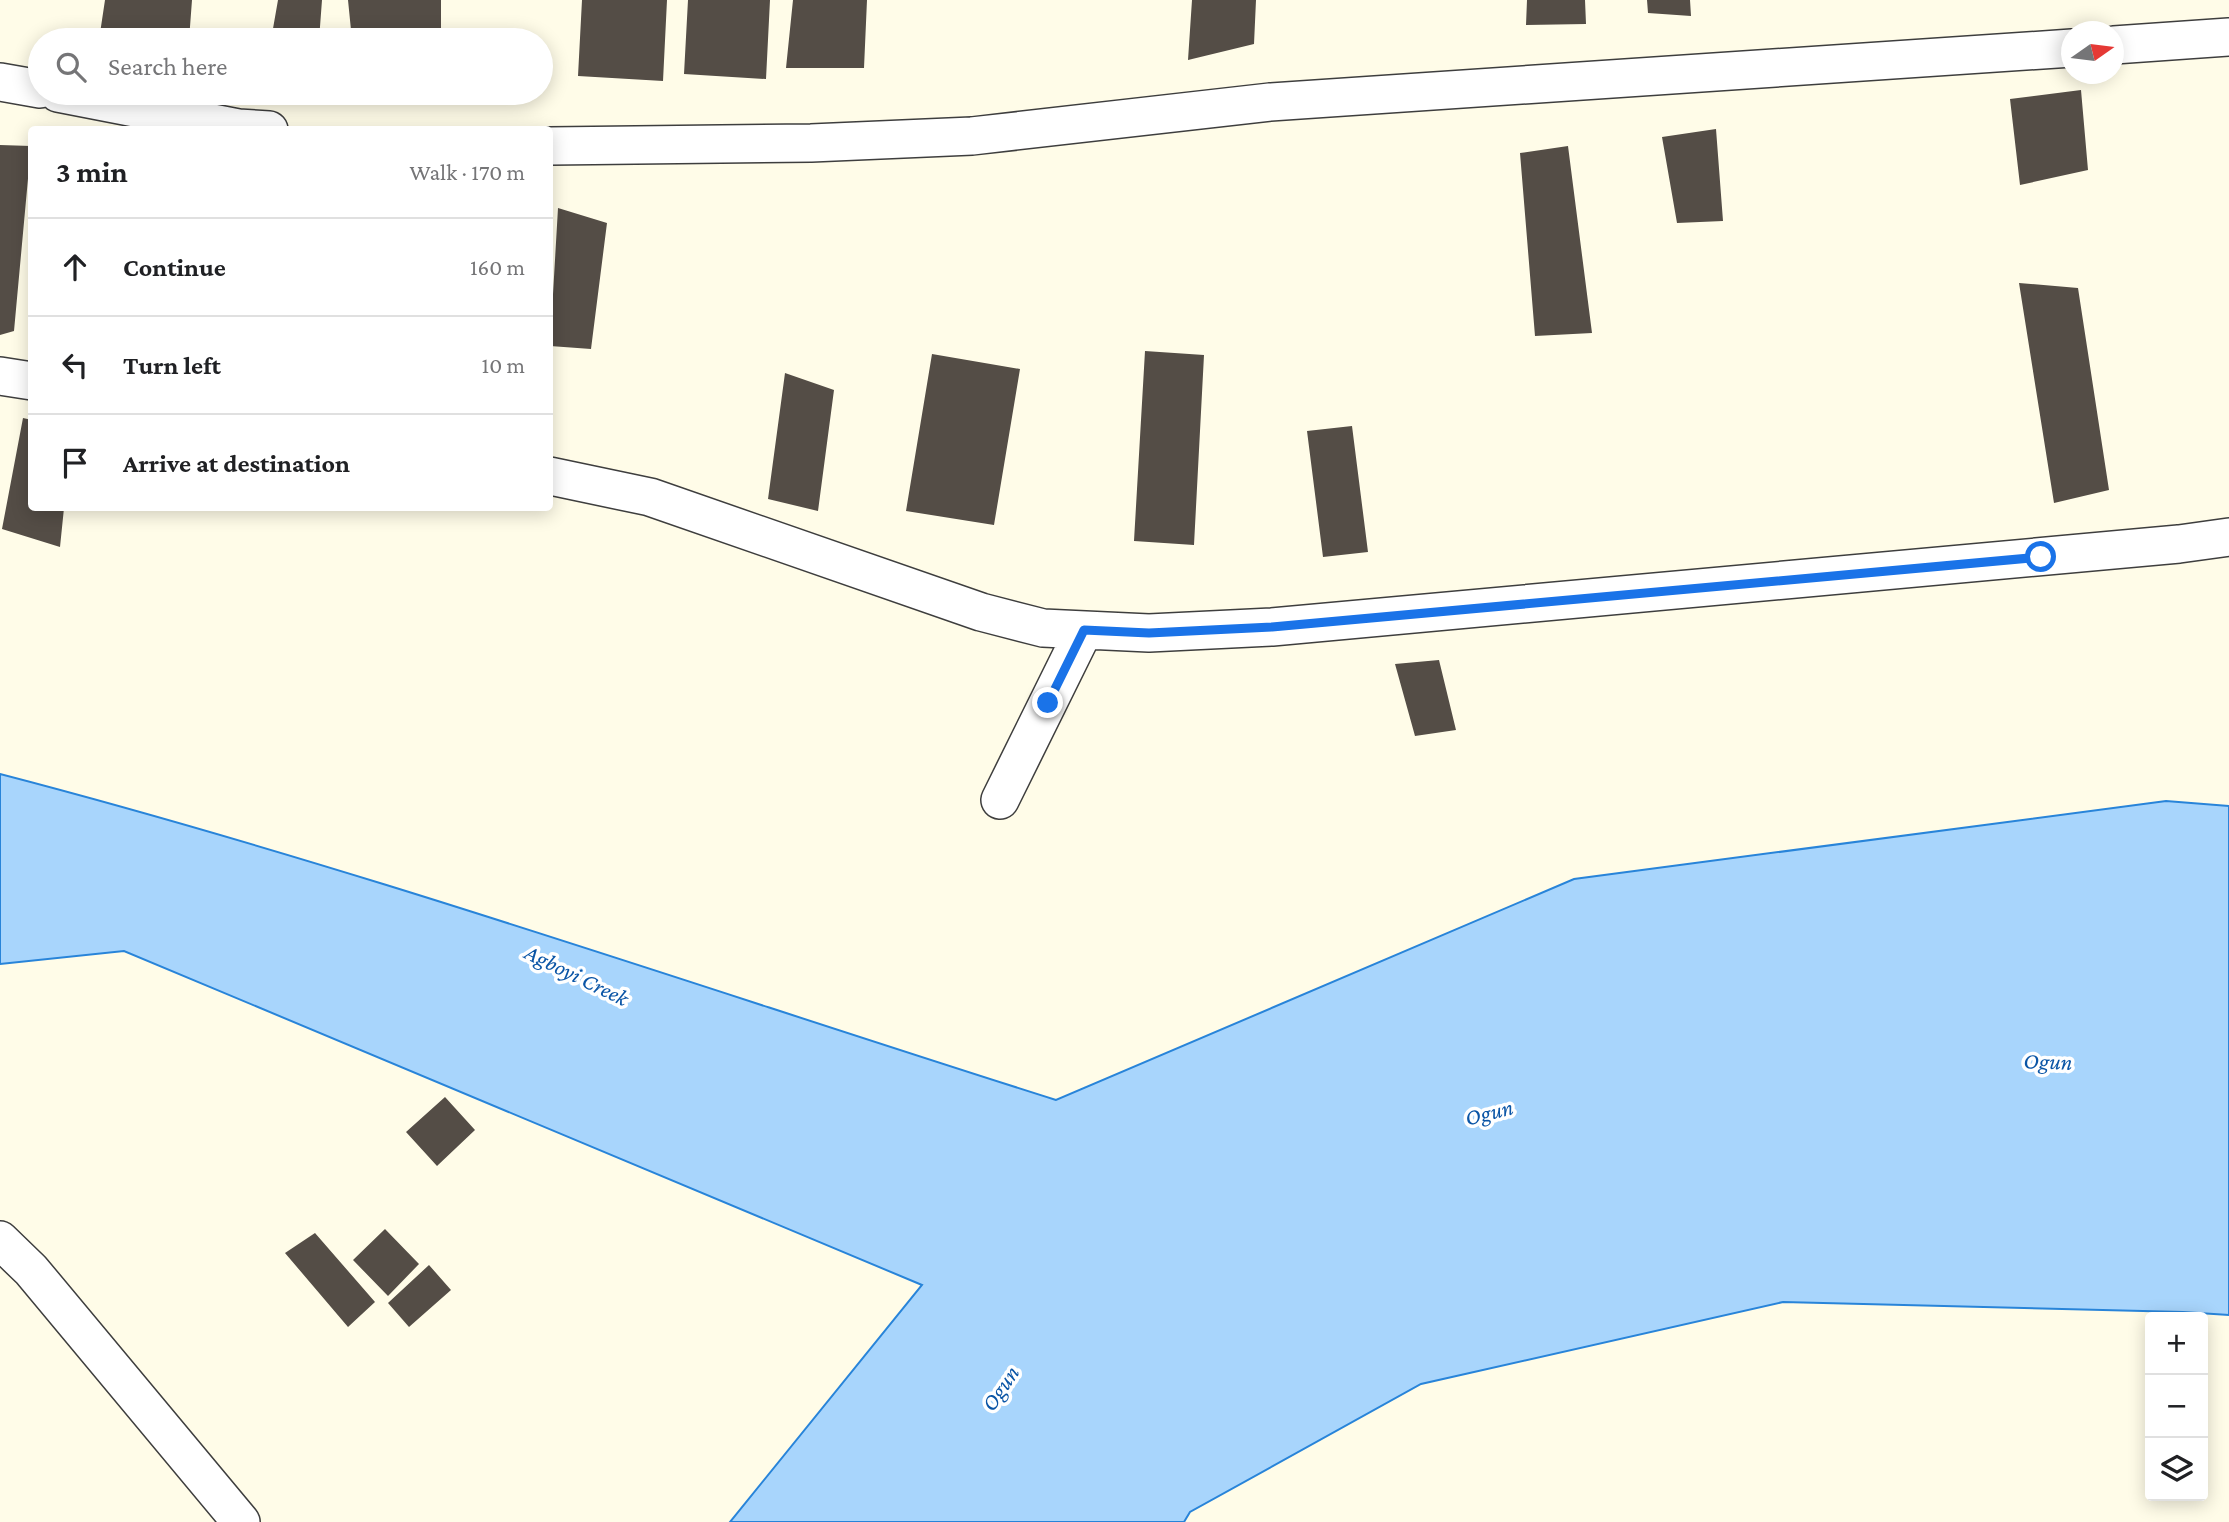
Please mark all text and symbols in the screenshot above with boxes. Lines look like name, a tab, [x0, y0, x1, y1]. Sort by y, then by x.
north arrow	[2061, 21, 2124, 84]
search box	[28, 28, 553, 105]
icon: search	[52, 48, 90, 86]
text: Search here	[108, 52, 227, 81]
text: 3 min	[56, 155, 128, 188]
text: Walk · 170 m	[409, 159, 525, 185]
icon: ahead	[56, 248, 94, 286]
text: Continue	[123, 253, 226, 282]
text: 160 m	[470, 254, 525, 280]
icon: left	[56, 346, 94, 384]
text: Turn left	[123, 351, 221, 380]
text: 10 m	[482, 352, 525, 378]
icon: arrive	[56, 444, 94, 482]
text: Arrive at destination	[123, 449, 350, 478]
route start	[2025, 541, 2056, 572]
route end	[1032, 687, 1063, 718]
water label: Agboyi Creek	[520, 938, 634, 1012]
water label: Ogun	[2023, 1047, 2073, 1075]
water label: Ogun	[1462, 1093, 1516, 1131]
map controls	[2145, 1312, 2208, 1501]
button: +	[2145, 1312, 2208, 1375]
water label: Ogun	[976, 1361, 1024, 1415]
button: −	[2145, 1375, 2208, 1438]
button: layers	[2145, 1438, 2208, 1501]

